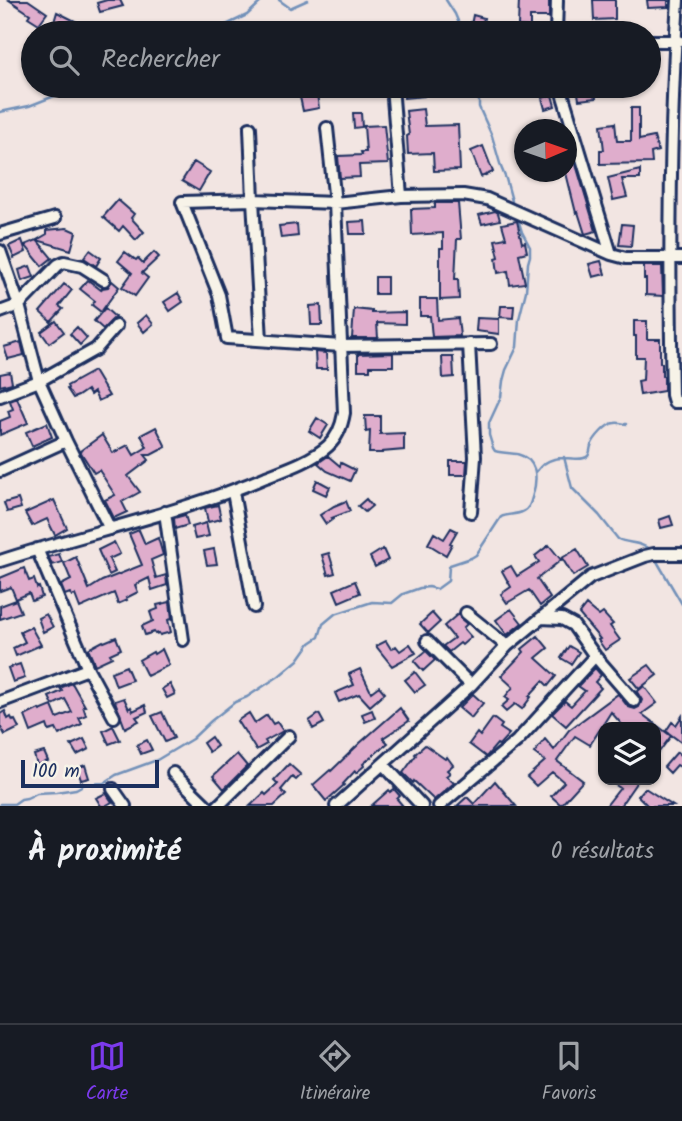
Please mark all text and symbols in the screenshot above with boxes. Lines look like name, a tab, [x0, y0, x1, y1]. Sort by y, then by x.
search box	[21, 21, 661, 98]
text: Rechercher	[101, 39, 220, 81]
icon: search	[45, 41, 83, 79]
north arrow	[514, 119, 577, 182]
map controls	[598, 722, 661, 785]
button: layers	[598, 722, 661, 785]
scale bar	[21, 757, 159, 789]
text: 100 m	[32, 757, 80, 787]
text: À proximité	[28, 828, 181, 876]
text: 0 résultats	[551, 834, 654, 870]
tab: Carte	[86, 1037, 128, 1109]
tab: Itinéraire	[300, 1037, 370, 1109]
tab: Favoris	[542, 1037, 596, 1109]

